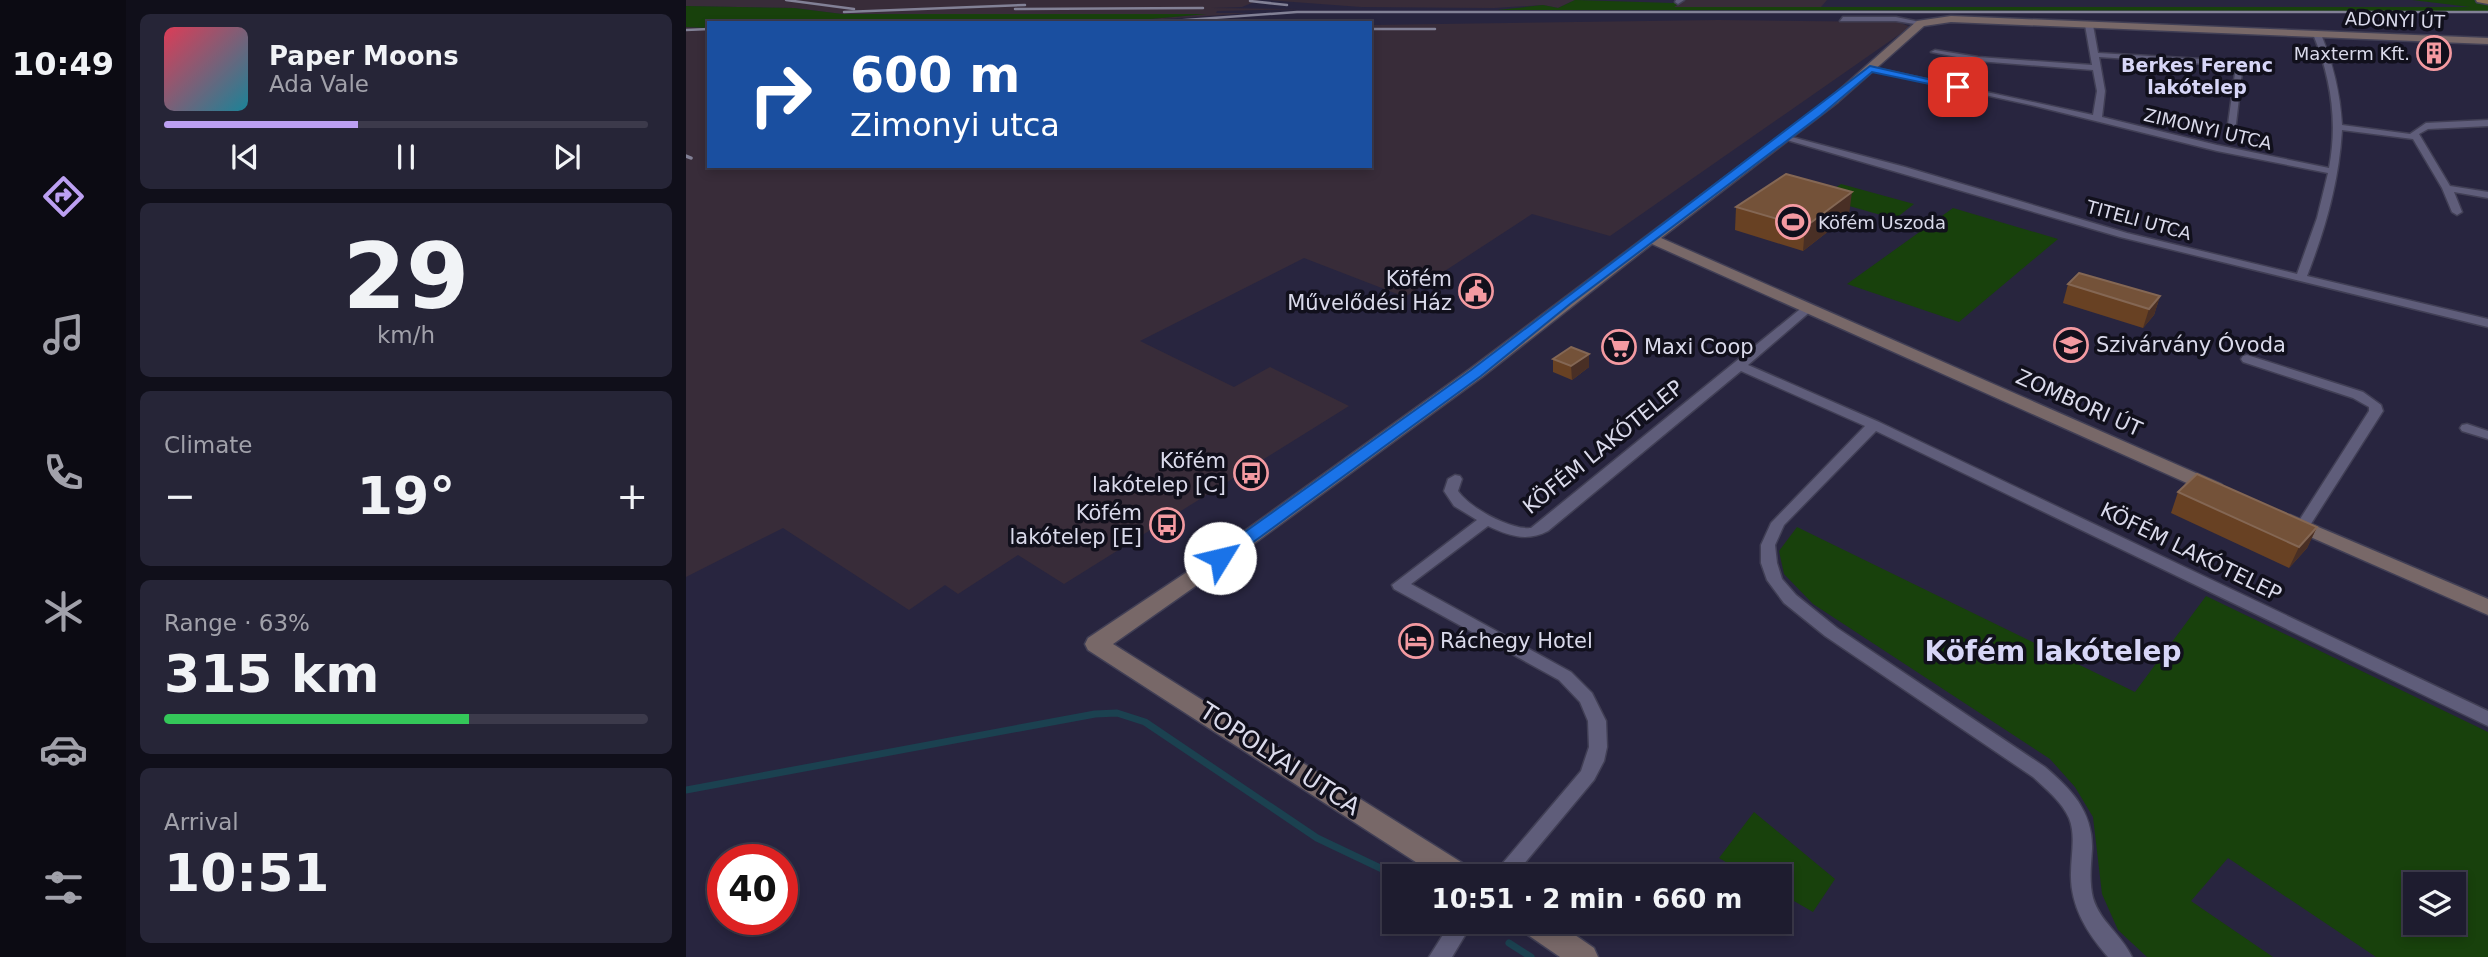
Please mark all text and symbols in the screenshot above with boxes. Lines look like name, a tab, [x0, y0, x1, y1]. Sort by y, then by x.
street label: ADONYI ÚT	[2345, 8, 2446, 32]
building icon: Maxterm Kft.	[2415, 34, 2453, 72]
text: Paper Moons	[269, 41, 459, 71]
place label: Maxterm Kft.	[2294, 43, 2410, 64]
text: 10:49	[12, 45, 114, 83]
text: 600 m	[850, 47, 1020, 104]
icon: right	[735, 49, 826, 140]
district label: Berkes Ferenc lakótelep	[2121, 54, 2273, 98]
pin	[1928, 57, 1988, 117]
icon: arrive	[1939, 68, 1977, 106]
text: Ada Vale	[269, 71, 369, 97]
street label: ZIMONYI UTCA	[2142, 104, 2275, 154]
text: Zimonyi utca	[850, 106, 1060, 144]
icon: previous	[226, 138, 264, 176]
icon: pause	[387, 138, 425, 176]
icon: next	[548, 138, 586, 176]
icon: directions	[39, 172, 88, 221]
street label: TITELI UTCA	[2083, 196, 2194, 244]
sports icon: Köfém Uszoda	[1774, 203, 1812, 241]
place label: Köfém Uszoda	[1818, 212, 1946, 233]
text: 29	[343, 224, 469, 329]
place label: Köfém Művelődési Ház	[1287, 267, 1452, 315]
public building icon: Köfém Művelődési Ház	[1457, 272, 1495, 310]
icon: music	[39, 310, 88, 359]
text: km/h	[377, 322, 435, 348]
school or university icon: Szivárvány Óvoda	[2052, 326, 2090, 364]
supermarket icon: Maxi Coop	[1600, 328, 1638, 366]
place label: Szivárvány Óvoda	[2096, 332, 2286, 357]
place label: Maxi Coop	[1644, 335, 1754, 359]
street label: ZOMBORI ÚT	[2012, 364, 2146, 442]
street label: KÖFÉM LAKÓTELEP	[1518, 374, 1688, 519]
text: Climate	[164, 432, 253, 458]
icon: phone	[39, 448, 88, 497]
place label: Köfém lakótelep [C]	[1092, 449, 1226, 497]
bus stop icon: Köfém lakótelep [C]	[1232, 454, 1270, 492]
text: 19°	[357, 466, 455, 526]
text: −	[164, 474, 196, 518]
text: +	[616, 474, 648, 518]
street label: KÖFÉM LAKÓTELEP	[2096, 497, 2286, 606]
place label: Köfém lakótelep [E]	[1009, 501, 1142, 549]
bus stop icon: Köfém lakótelep [E]	[1148, 506, 1186, 544]
position arrow	[1183, 521, 1257, 595]
icon: climate	[39, 587, 88, 636]
text: Range · 63%	[164, 610, 310, 636]
hotel icon: Ráchegy Hotel	[1397, 622, 1435, 660]
place label: Ráchegy Hotel	[1440, 629, 1593, 653]
district label: Köfém lakótelep	[1924, 635, 2182, 668]
text: 315 km	[164, 644, 379, 704]
street label: TOPOLYAI UTCA	[1194, 696, 1366, 821]
icon: car	[39, 725, 88, 774]
text: Arrival	[164, 809, 239, 835]
text: 10:51	[164, 843, 330, 903]
speed limit sign: 40	[707, 844, 798, 935]
icon: filters	[39, 863, 88, 912]
map controls	[2403, 872, 2466, 935]
button: layers	[2403, 872, 2466, 935]
text: 10:51 · 2 min · 660 m	[1432, 884, 1742, 914]

